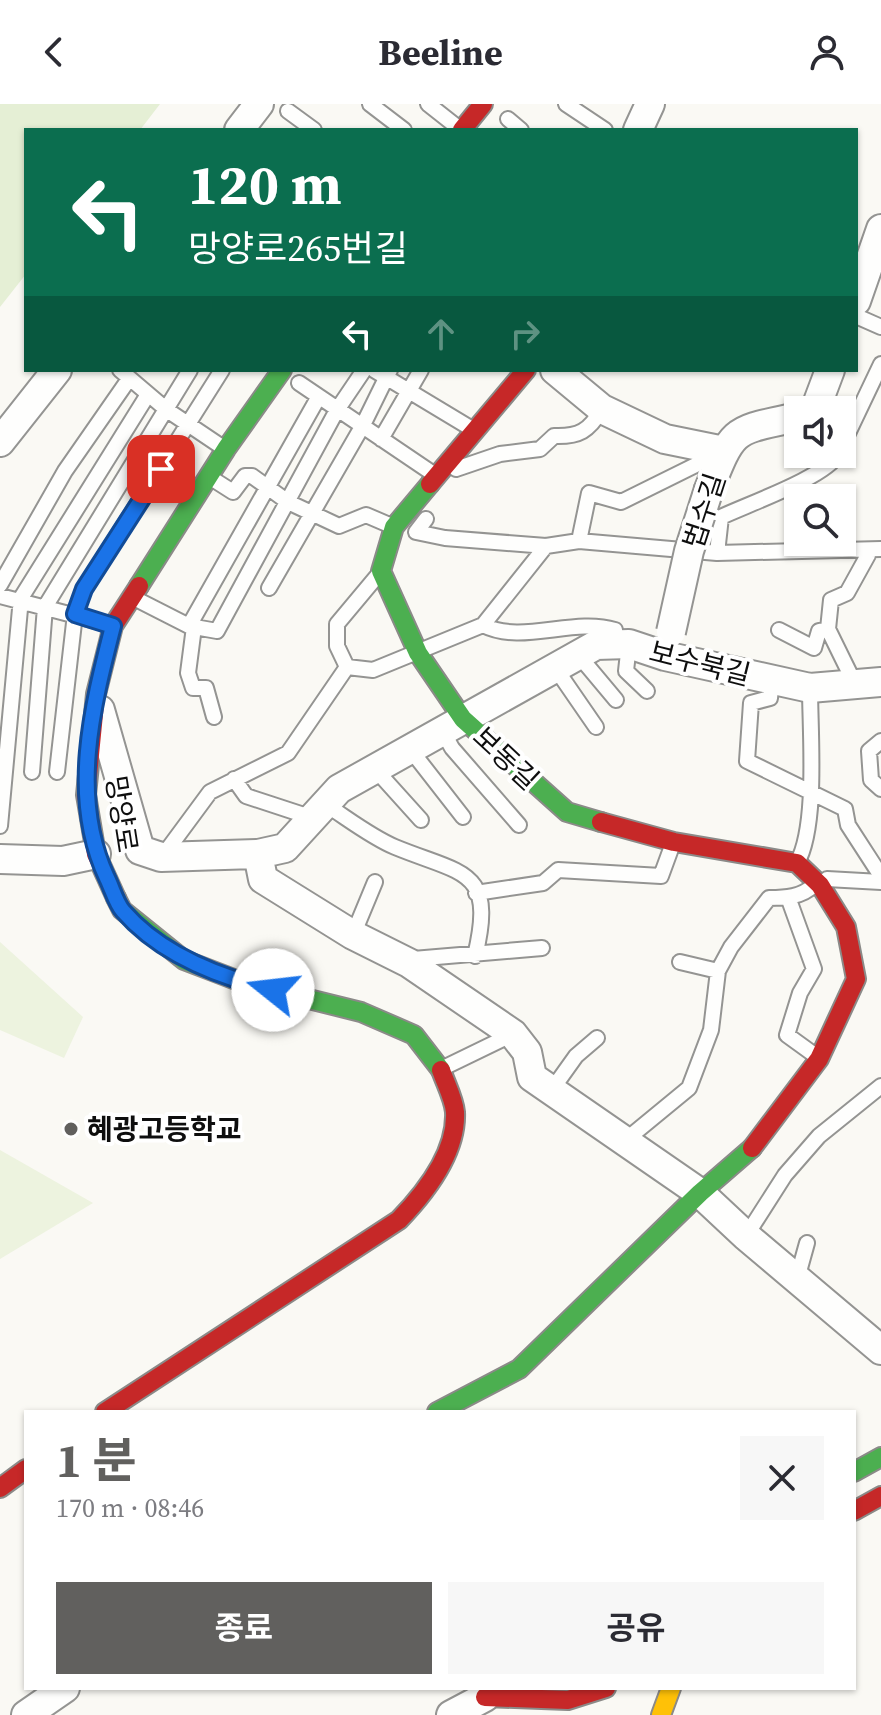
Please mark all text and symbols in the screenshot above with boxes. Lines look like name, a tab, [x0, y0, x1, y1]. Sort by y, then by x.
text: Beeline	[378, 28, 503, 77]
icon: back	[32, 30, 76, 74]
icon: person	[805, 30, 849, 74]
text: 120 m	[188, 146, 342, 223]
icon: left	[56, 160, 160, 264]
text: 망양로265번길	[188, 224, 408, 273]
icon: left	[335, 312, 379, 356]
icon: ahead	[419, 312, 463, 356]
icon: right	[503, 312, 547, 356]
map controls	[784, 396, 856, 556]
button: sound	[784, 396, 856, 468]
pin	[127, 435, 195, 503]
icon: arrive	[139, 447, 183, 491]
street label: 법수길	[674, 468, 734, 554]
button: search	[784, 484, 856, 556]
street label: 보수북길	[645, 632, 755, 694]
street label: 보동길	[465, 718, 547, 798]
street label: 망양로	[97, 773, 147, 855]
position arrow	[231, 948, 315, 1032]
place label: 혜광고등학교	[87, 1110, 242, 1148]
marker: 혜광고등학교	[62, 1120, 80, 1138]
text: 1 분	[56, 1427, 136, 1493]
button: close	[740, 1436, 824, 1520]
text: 170 m · 08:46	[56, 1490, 204, 1526]
button: 종료	[56, 1582, 432, 1674]
button: 공유	[448, 1582, 824, 1674]

